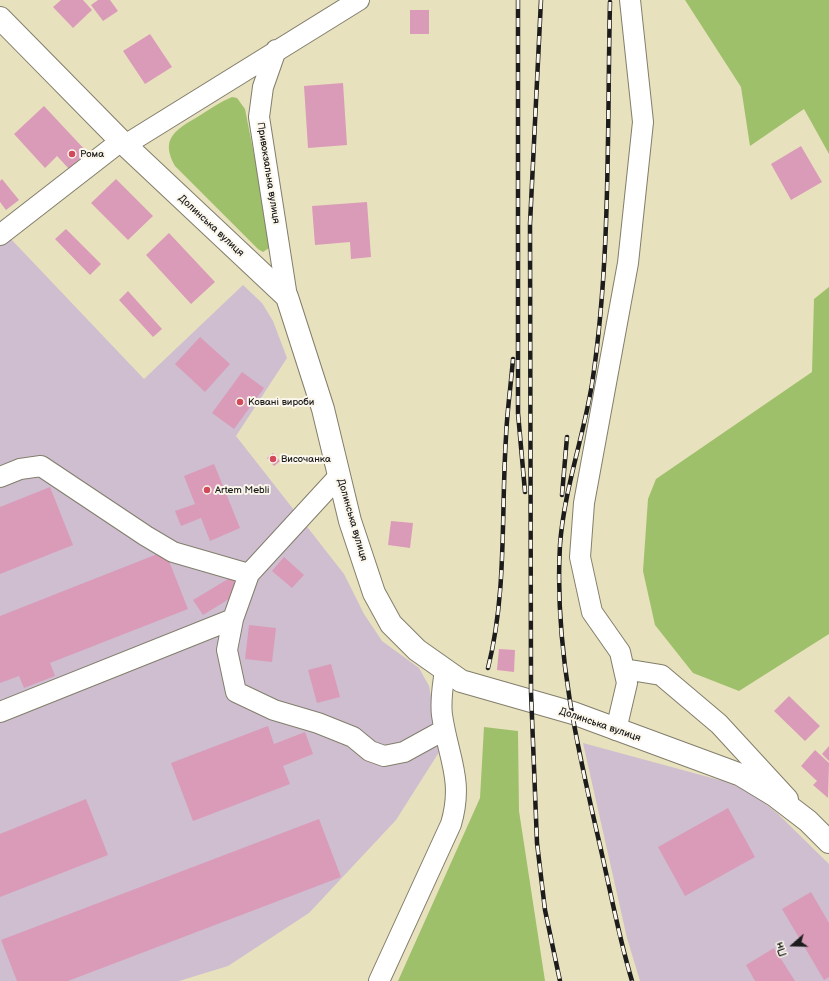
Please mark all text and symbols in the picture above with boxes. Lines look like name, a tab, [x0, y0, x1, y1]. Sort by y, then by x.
street label: Привокзальна вулиця	[254, 121, 282, 225]
place label: Рома	[80, 148, 104, 160]
marker: Рома	[67, 149, 77, 159]
street label: Долинська вулиця	[176, 193, 246, 259]
place label: Ковані вироби	[248, 396, 314, 408]
marker: Ковані вироби	[235, 397, 245, 407]
place label: Височанка	[281, 453, 331, 465]
marker: Височанка	[268, 454, 278, 464]
street label: Долинська вулиця	[334, 477, 370, 563]
place label: Artem Mebli	[215, 484, 269, 496]
marker: Artem Mebli	[202, 485, 212, 495]
street label: Долинська вулиця	[558, 705, 642, 745]
north arrow	[773, 925, 813, 965]
text: Пн	[773, 940, 790, 958]

